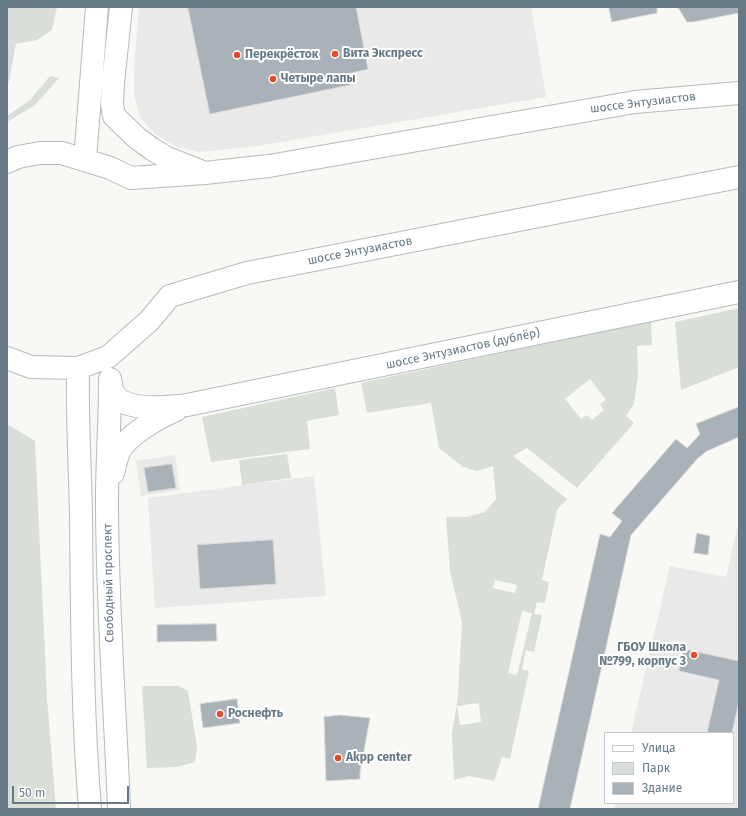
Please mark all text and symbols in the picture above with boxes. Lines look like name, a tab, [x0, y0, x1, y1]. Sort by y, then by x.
place label: Вита Экспресс	[343, 47, 423, 61]
place label: Перекрёсток	[245, 48, 318, 62]
marker: Вита Экспресс	[330, 49, 340, 59]
marker: Перекрёсток	[232, 50, 242, 60]
place label: Четыре лапы	[281, 72, 356, 86]
marker: Четыре лапы	[268, 74, 278, 84]
street label: шоссе Энтузиастов	[589, 89, 697, 117]
street label: шоссе Энтузиастов	[306, 234, 414, 268]
street label: шоссе Энтузиастов (дублёр)	[385, 326, 541, 372]
street label: Свободный проспект	[101, 523, 117, 643]
place label: ГБОУ Школа №799, корпус 3	[599, 641, 686, 669]
marker: ГБОУ Школа №799, корпус 3	[689, 650, 699, 660]
place label: Роснефть	[228, 707, 283, 721]
marker: Роснефть	[215, 709, 225, 719]
legend	[604, 732, 734, 804]
text: Улица	[642, 741, 676, 755]
place label: Akpp center	[346, 751, 412, 765]
marker: Akpp center	[333, 753, 343, 763]
text: Парк	[642, 761, 670, 775]
scale bar	[14, 778, 131, 804]
text: Здание	[642, 781, 682, 795]
text: 50 m	[19, 786, 45, 800]

